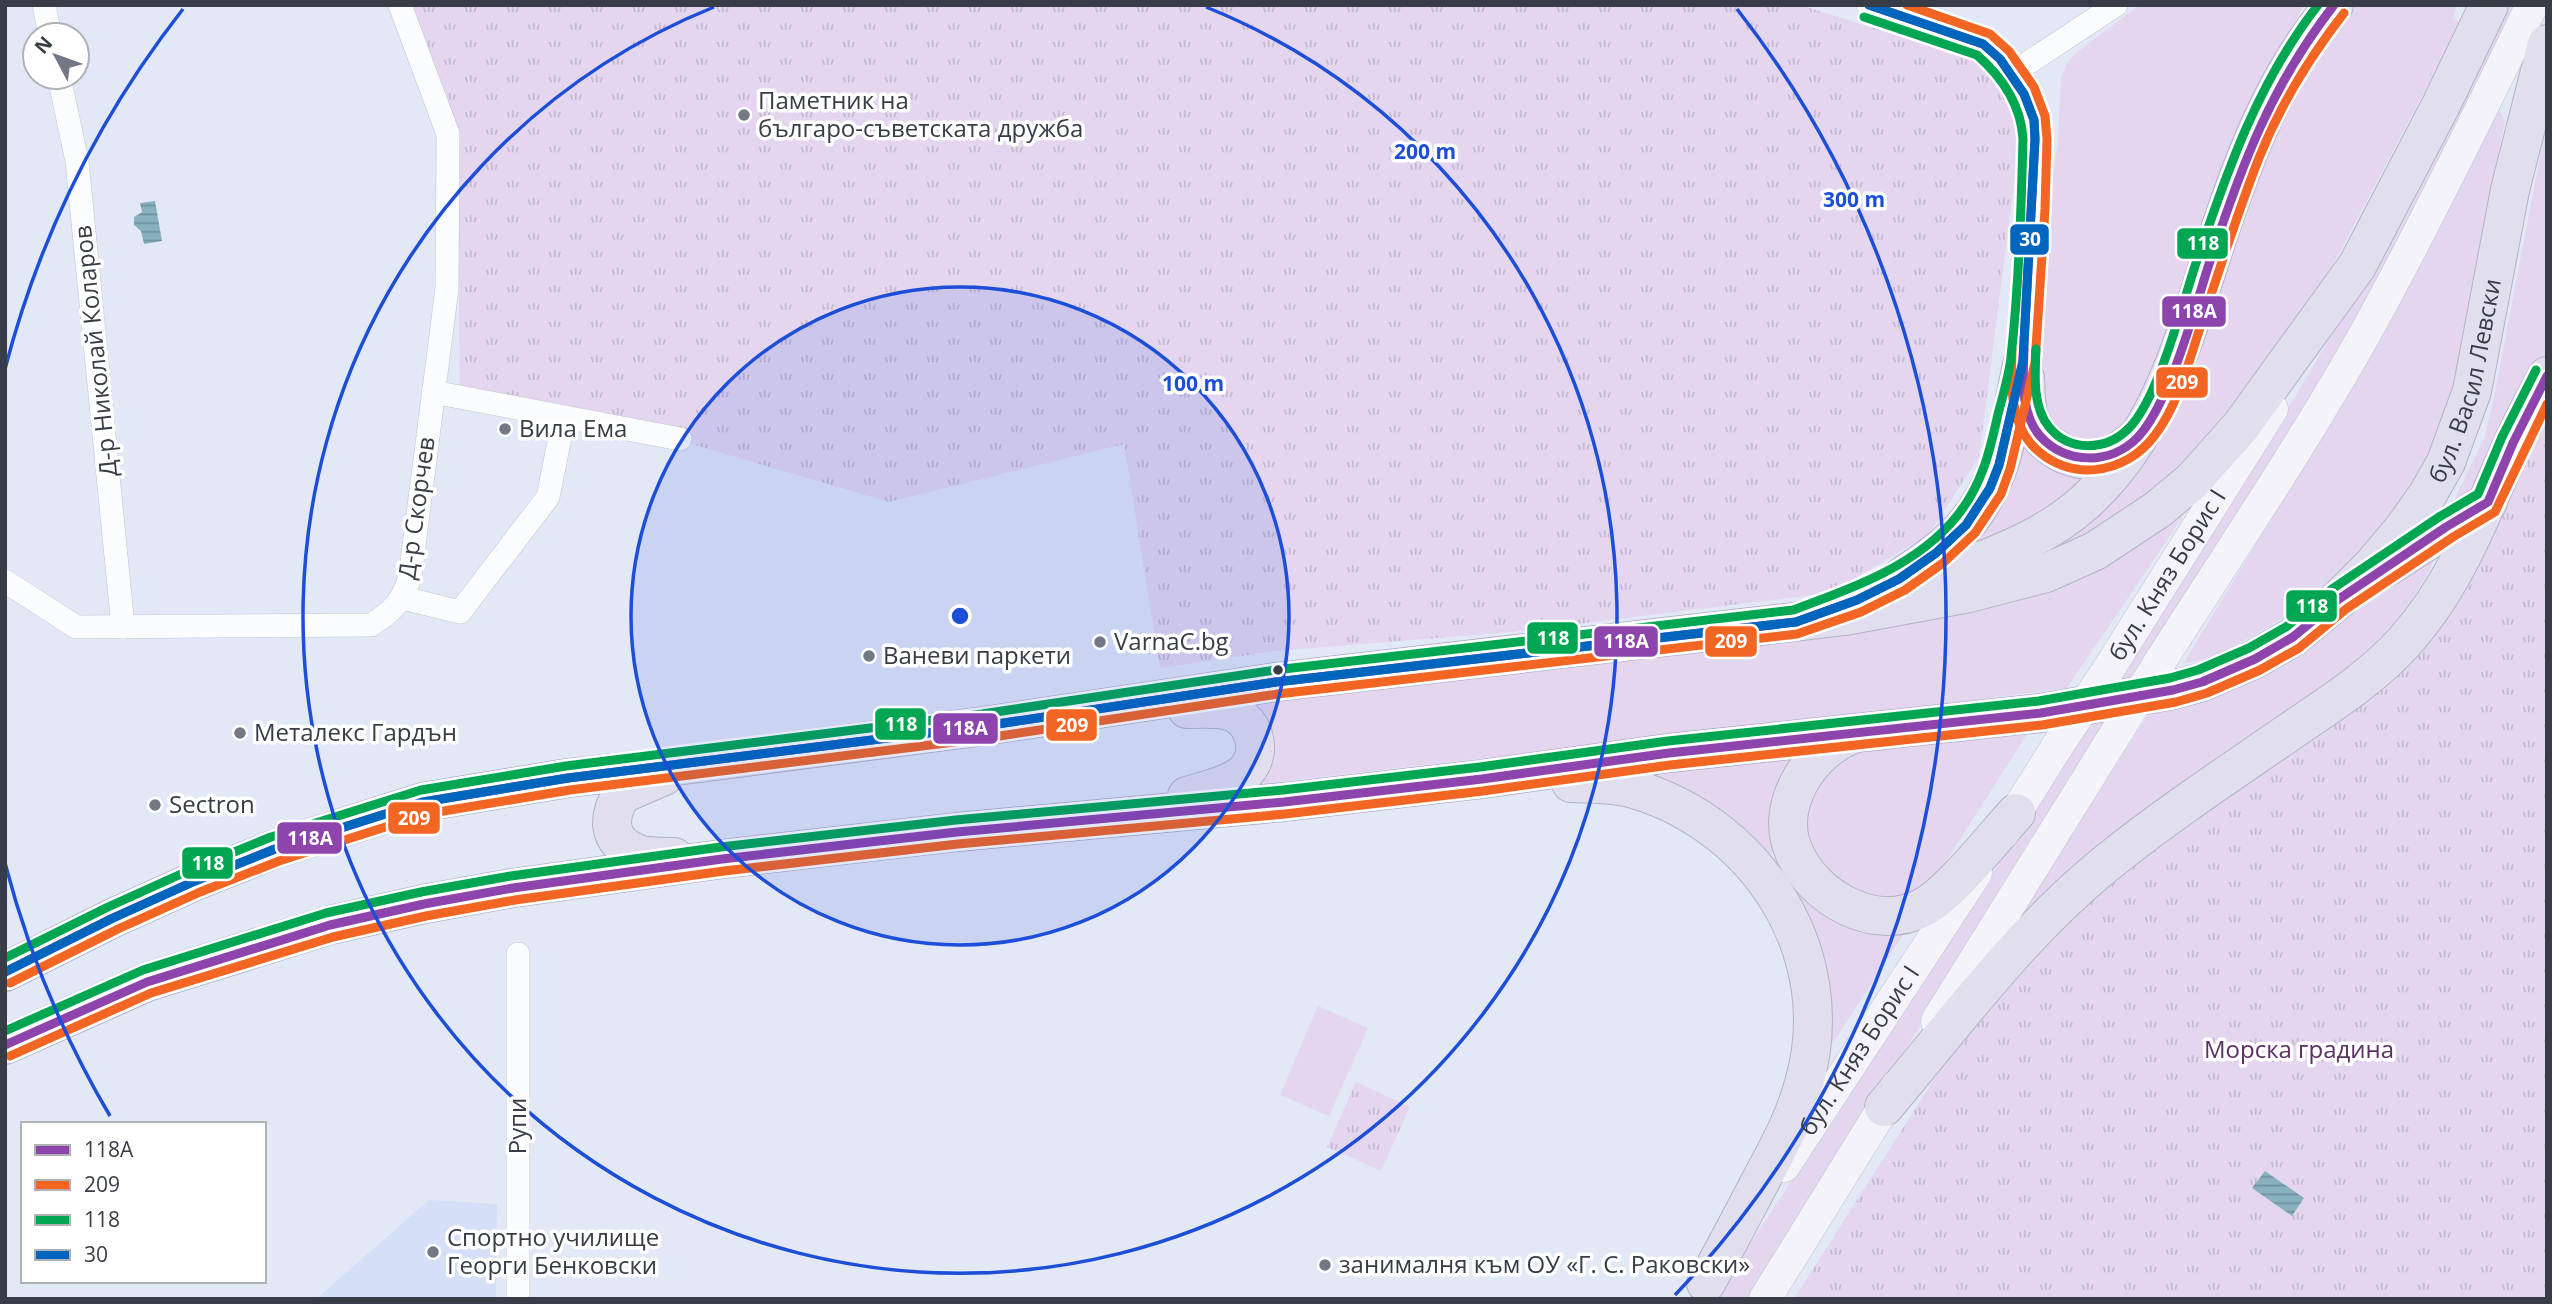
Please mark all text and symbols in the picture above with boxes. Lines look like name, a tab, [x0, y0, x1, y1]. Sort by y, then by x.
north arrow	[21, 21, 91, 91]
text: N	[28, 30, 58, 59]
place label: Паметник на българо-съветската дружба	[758, 83, 1083, 144]
marker: Паметник на българо-съветската дружба	[736, 107, 752, 123]
text: 200 m	[1394, 137, 1456, 165]
text: 300 m	[1823, 185, 1885, 213]
line badge: 30	[2009, 223, 2050, 256]
street label: Д-р Николай Коларов	[65, 224, 124, 478]
text: 30	[2019, 226, 2041, 252]
line badge: 118	[2176, 227, 2229, 260]
text: 118	[2187, 230, 2219, 256]
street label: бул. Васил Левски	[2420, 276, 2508, 488]
line badge: 118А	[2161, 295, 2227, 328]
text: 118А	[2171, 298, 2218, 324]
line badge: 209	[2155, 366, 2209, 399]
text: 100 m	[1162, 369, 1224, 397]
text: 209	[2166, 369, 2198, 395]
place label: Вила Ема	[519, 411, 627, 444]
marker: Вила Ема	[497, 421, 513, 437]
street label: Д-р Скорчев	[389, 434, 442, 581]
street label: бул. Княз Борис I	[2100, 482, 2233, 667]
line badge: 118	[2285, 589, 2338, 623]
text: 118	[2296, 593, 2328, 619]
centre of rings	[948, 604, 972, 628]
line badge: 118	[1526, 621, 1579, 655]
place label: VarnaC.bg	[1114, 624, 1229, 657]
text: 118	[1537, 625, 1569, 651]
line badge: 118А	[1593, 625, 1659, 658]
line badge: 209	[1704, 625, 1758, 658]
text: 118А	[1603, 628, 1650, 654]
text: 209	[1715, 628, 1747, 654]
marker: VarnaC.bg	[1092, 634, 1108, 650]
place label: Ваневи паркети	[883, 638, 1071, 671]
marker: Ваневи паркети	[861, 648, 877, 664]
unlabelled marker	[1271, 663, 1285, 677]
line badge: 118	[874, 707, 927, 741]
line badge: 209	[1045, 708, 1098, 742]
text: 118	[885, 711, 917, 737]
line badge: 118А	[932, 712, 999, 745]
text: 209	[1056, 712, 1088, 738]
place label: Металекс Гардън	[254, 715, 457, 748]
text: 118А	[942, 715, 989, 741]
marker: Металекс Гардън	[232, 725, 248, 741]
place label: Sectron	[169, 787, 255, 820]
marker: Sectron	[147, 797, 163, 813]
line badge: 209	[387, 801, 441, 835]
text: 209	[398, 805, 430, 831]
line badge: 118А	[276, 821, 343, 855]
text: 118А	[287, 825, 334, 851]
line badge: 118	[181, 846, 234, 880]
text: 118	[192, 850, 224, 876]
street label: бул. Княз Борис I	[1791, 958, 1926, 1141]
park label: Морска градина	[2204, 1032, 2394, 1065]
street label: Рупи	[500, 1098, 533, 1154]
legend	[21, 1122, 266, 1283]
text: 118А	[84, 1135, 134, 1163]
text: 209	[84, 1170, 120, 1198]
text: 118	[84, 1205, 120, 1233]
place label: Спортно училище Георги Бенковски	[447, 1220, 659, 1281]
text: 30	[84, 1240, 108, 1268]
marker: Спортно училище Георги Бенковски	[425, 1244, 441, 1260]
place label: занималня към ОУ «Г. С. Раковски»	[1339, 1247, 1750, 1280]
marker: занималня към ОУ «Г. С. Раковски»	[1317, 1257, 1333, 1273]

